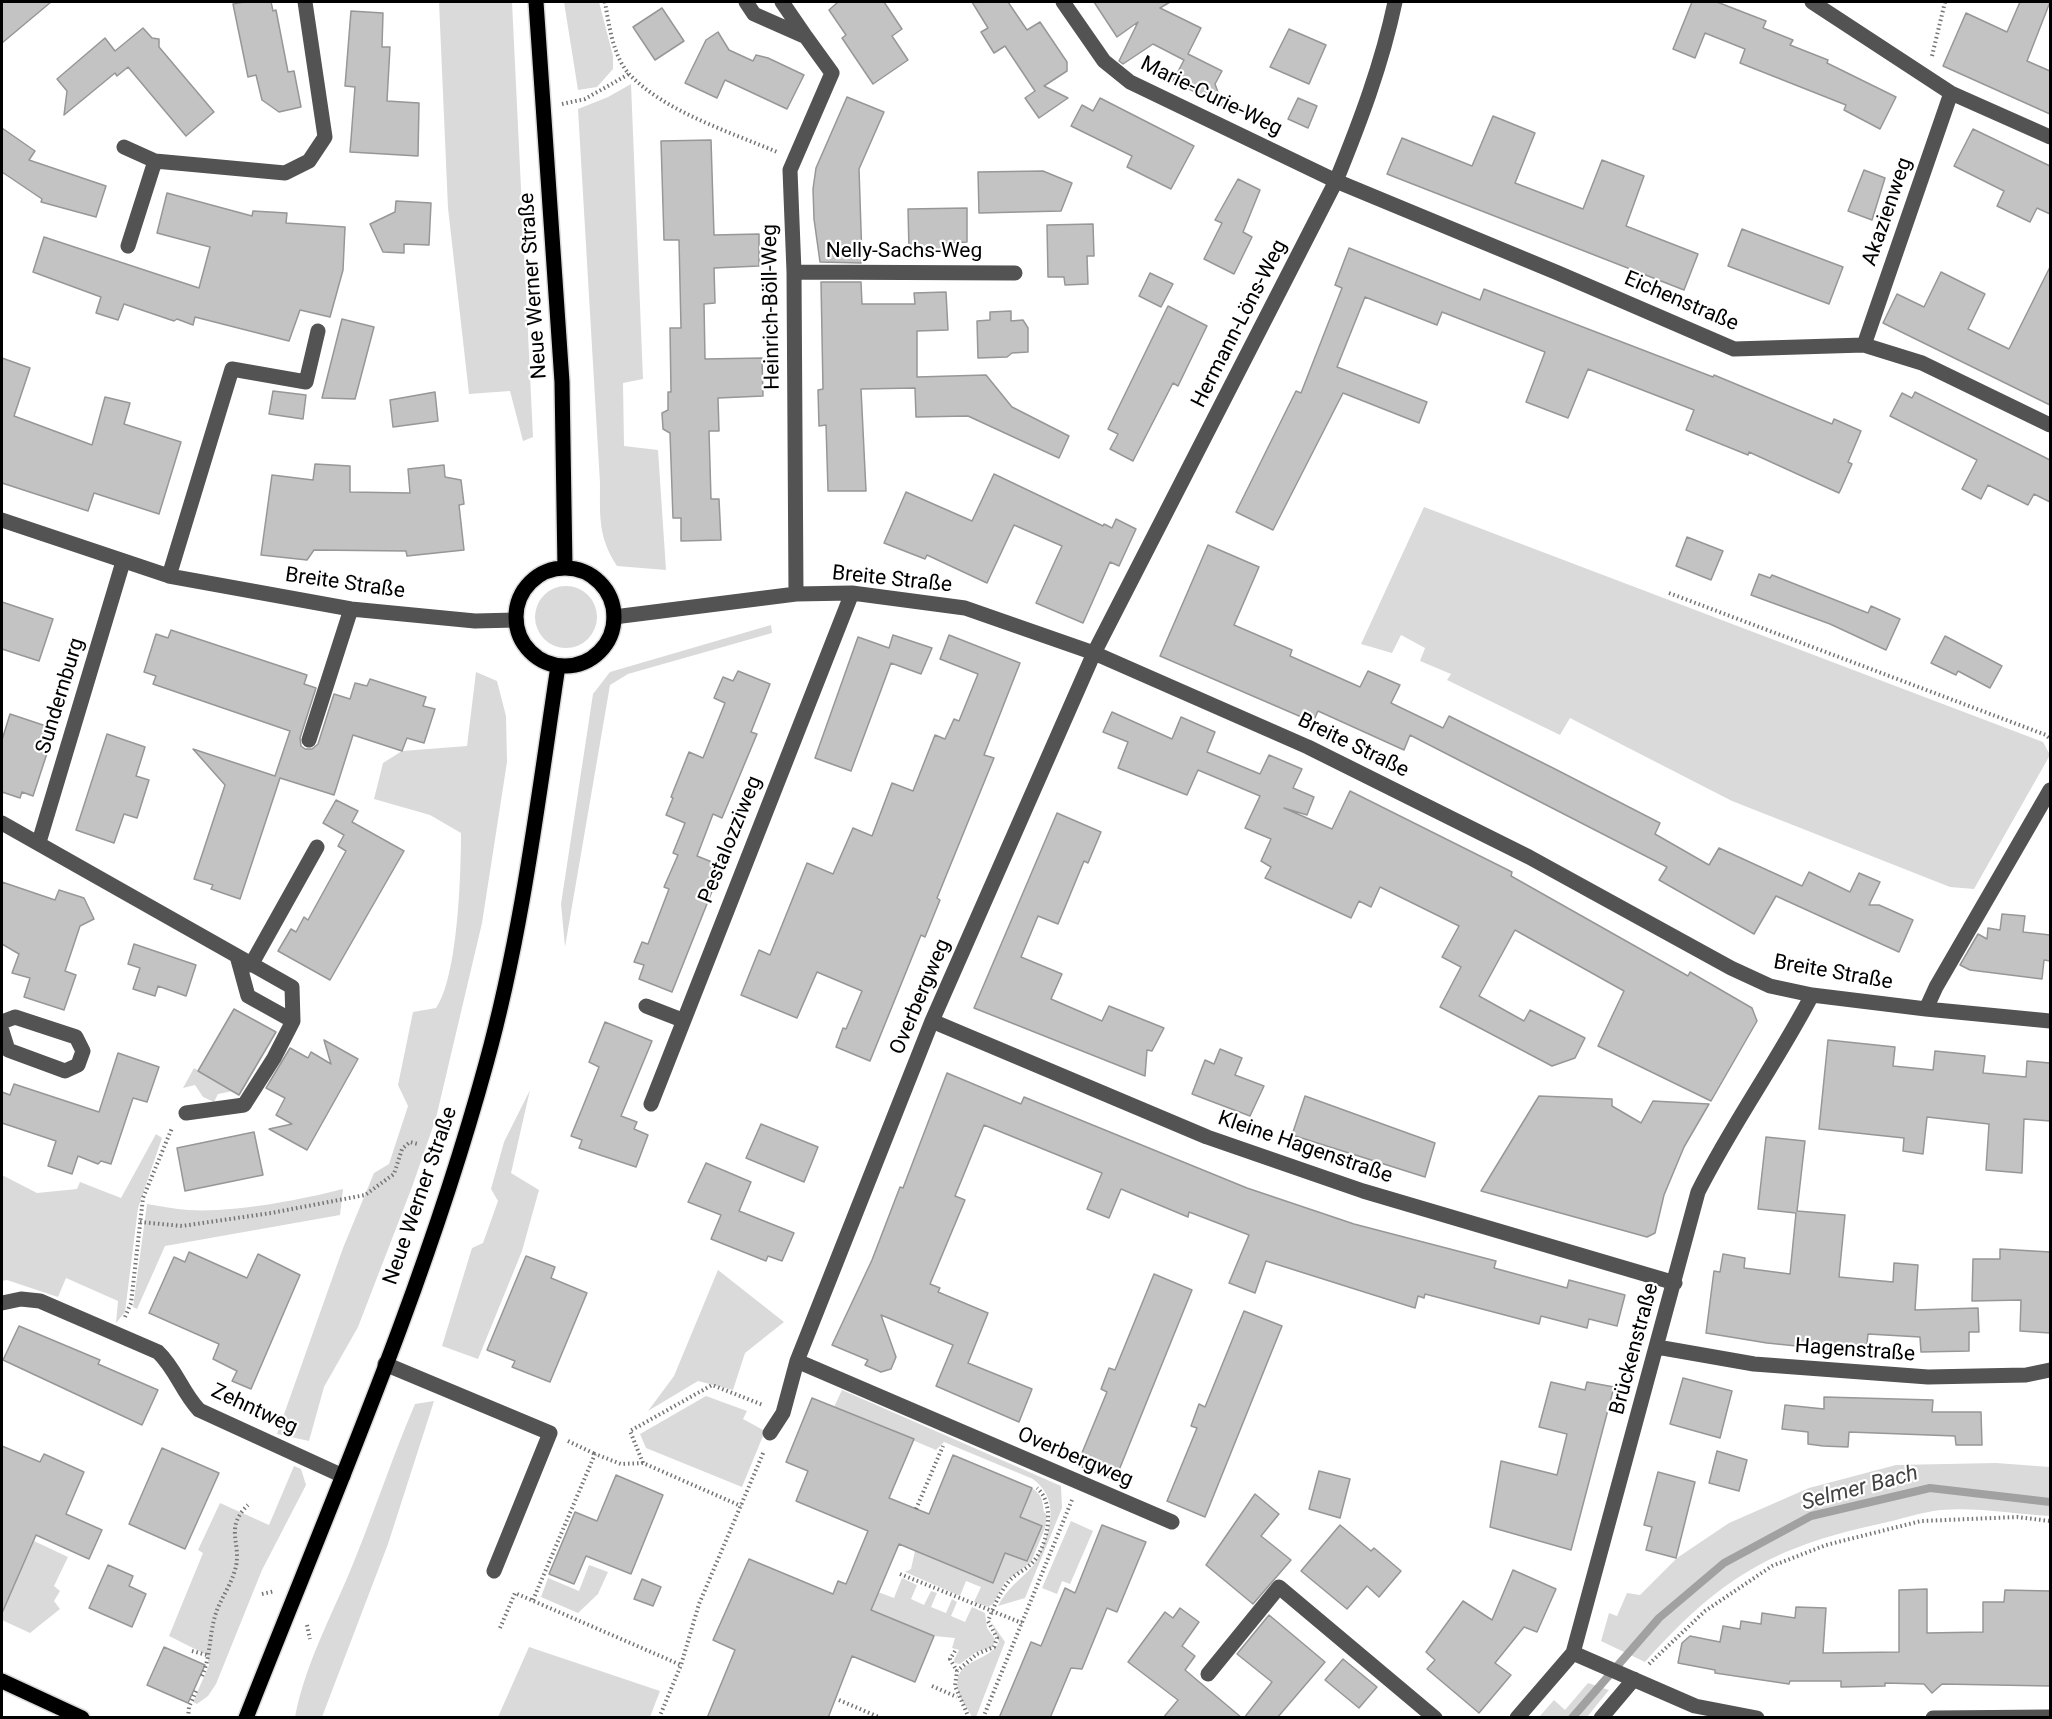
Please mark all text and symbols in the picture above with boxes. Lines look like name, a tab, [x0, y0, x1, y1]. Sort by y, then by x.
street label: Marie-Curie-Weg	[1136, 52, 1286, 142]
street label: Akazienweg	[1858, 155, 1918, 269]
street label: Neue Werner Straße	[515, 192, 553, 380]
street label: Heinrich-Böll-Weg	[758, 224, 786, 390]
street label: Hermann-Löns-Weg	[1187, 236, 1293, 412]
street label: Nelly-Sachs-Weg	[826, 239, 982, 265]
street label: Eichenstraße	[1620, 267, 1742, 337]
street label: Breite Straße	[831, 561, 953, 599]
street label: Breite Straße	[284, 563, 406, 605]
street label: Sundernburg	[31, 635, 91, 757]
street label: Breite Straße	[1293, 708, 1413, 784]
street label: Pestalozziweg	[694, 773, 768, 907]
street label: Overbergweg	[885, 935, 957, 1059]
street label: Breite Straße	[1771, 950, 1895, 996]
street label: Neue Werner Straße	[379, 1104, 463, 1288]
street label: Kleine Hagenstraße	[1214, 1106, 1396, 1190]
street label: Brückenstraße	[1605, 1280, 1665, 1418]
street label: Hagenstraße	[1794, 1334, 1916, 1368]
street label: Zehntweg	[207, 1379, 301, 1441]
street label: Overbergweg	[1013, 1422, 1137, 1494]
water label: Selmer Bach	[1799, 1461, 1921, 1517]

